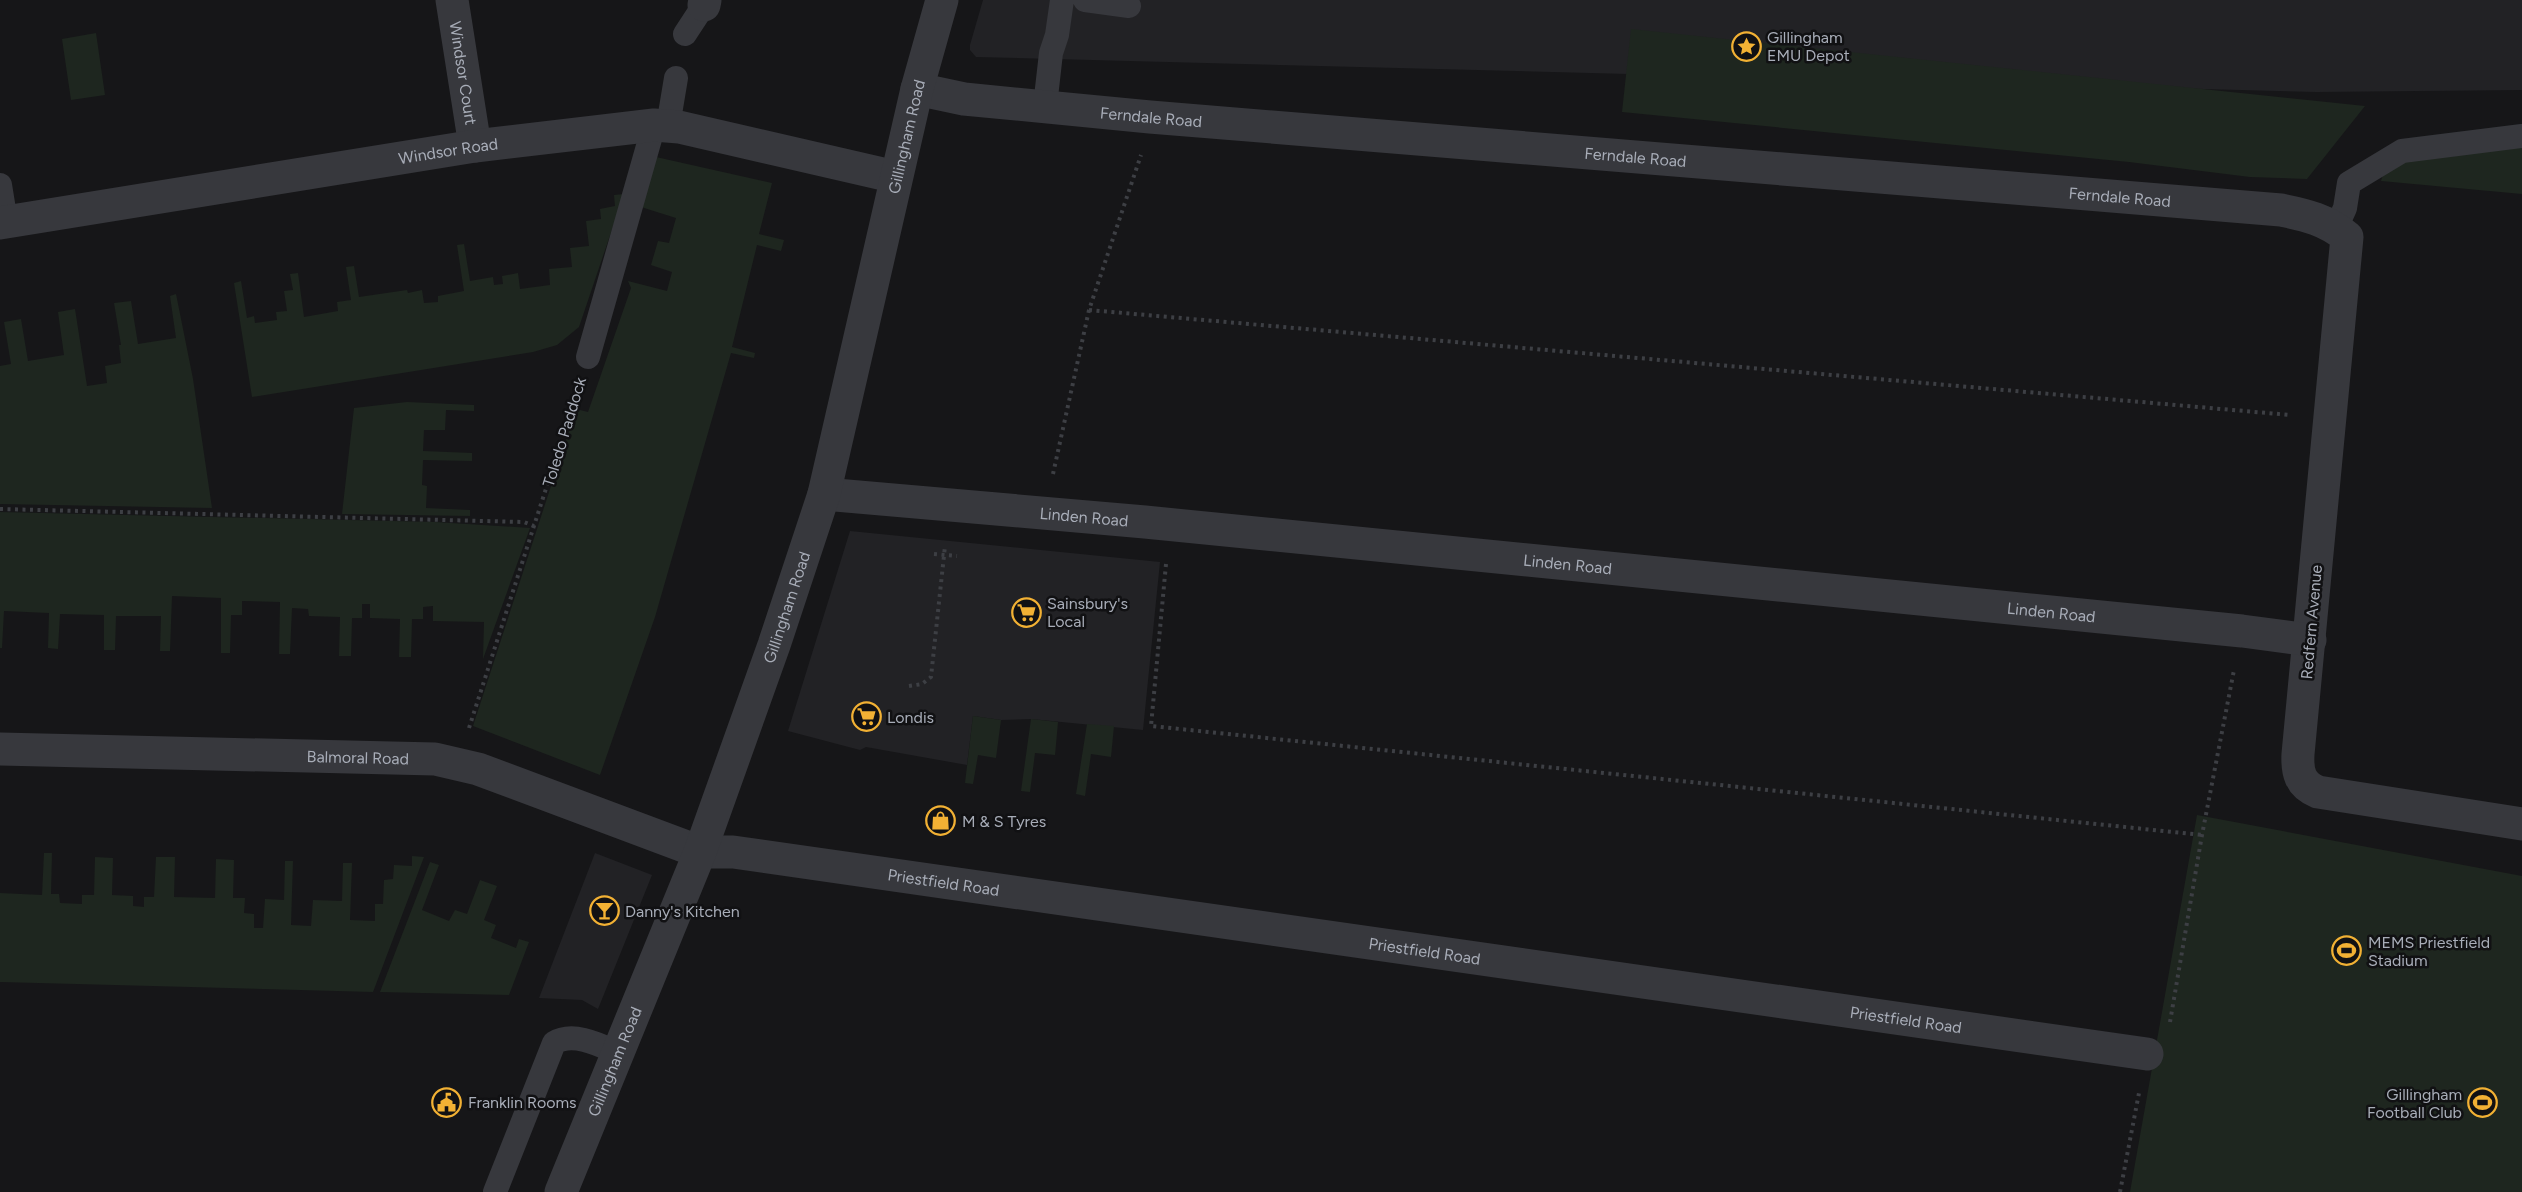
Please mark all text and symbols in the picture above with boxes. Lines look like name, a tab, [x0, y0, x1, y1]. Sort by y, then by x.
street label: Windsor Court	[445, 20, 481, 126]
place label: Gillingham EMU Depot	[1767, 28, 1850, 65]
place icon: Gillingham EMU Depot	[1730, 30, 1762, 62]
street label: Gillingham Road	[884, 77, 929, 196]
street label: Ferndale Road	[1099, 103, 1203, 131]
street label: Windsor Road	[397, 134, 499, 168]
street label: Ferndale Road	[1584, 144, 1687, 171]
street label: Ferndale Road	[2068, 184, 2172, 211]
street label: Toledo Paddock	[539, 375, 590, 489]
street label: Linden Road	[1039, 504, 1129, 531]
street label: Gillingham Road	[759, 549, 814, 666]
street label: Linden Road	[1522, 551, 1613, 578]
street label: Redfern Avenue	[2297, 564, 2326, 680]
place label: Sainsbury's Local	[1047, 594, 1128, 631]
supermarket icon: Sainsbury's Local	[1010, 596, 1042, 628]
street label: Linden Road	[2006, 599, 2096, 626]
supermarket icon: Londis	[850, 701, 882, 733]
place label: Londis	[887, 708, 934, 727]
street label: Balmoral Road	[307, 747, 409, 768]
shop icon: M & S Tyres	[925, 805, 957, 837]
place label: M & S Tyres	[962, 812, 1046, 831]
street label: Priestfield Road	[886, 865, 1001, 900]
bar icon: Danny's Kitchen	[588, 895, 620, 927]
place label: Danny's Kitchen	[625, 902, 740, 921]
place label: MEMS Priestfield Stadium	[2368, 933, 2490, 970]
street label: Priestfield Road	[1367, 934, 1482, 969]
sports icon: MEMS Priestfield Stadium	[2331, 935, 2363, 967]
street label: Priestfield Road	[1849, 1003, 1963, 1037]
street label: Gillingham Road	[584, 1004, 646, 1119]
place label: Gillingham Football Club	[2367, 1085, 2462, 1122]
public building icon: Franklin Rooms	[431, 1086, 463, 1118]
sports icon: Gillingham Football Club	[2467, 1087, 2499, 1119]
place label: Franklin Rooms	[468, 1093, 577, 1112]

